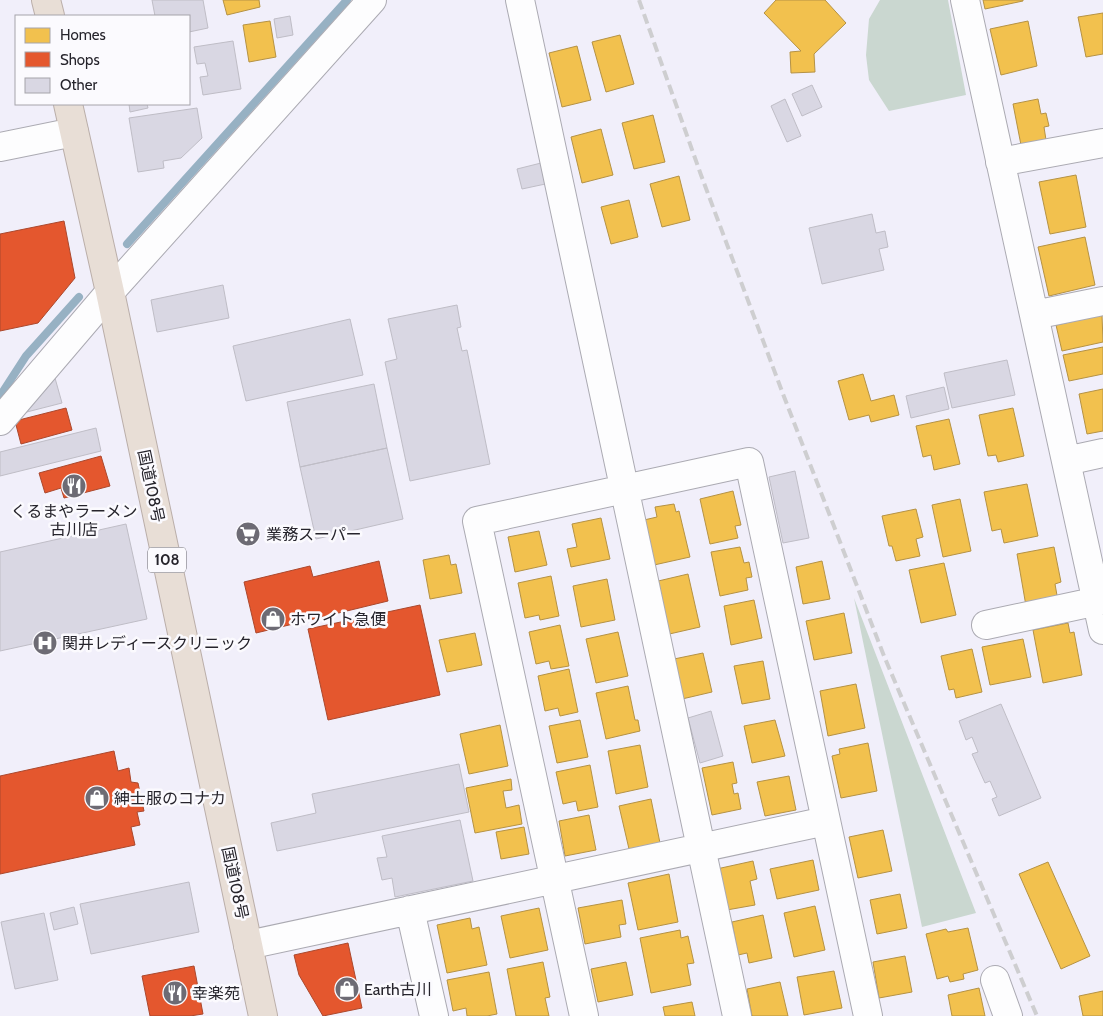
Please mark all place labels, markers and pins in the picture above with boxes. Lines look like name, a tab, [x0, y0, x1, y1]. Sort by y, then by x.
restaurant icon: くるまやラーメン 古川店	[61, 473, 87, 499]
place label: くるまやラーメン 古川店	[10, 502, 138, 539]
supermarket icon: 業務スーパー	[235, 521, 261, 547]
place label: 業務スーパー	[266, 525, 362, 544]
shop icon: ホワイト急便	[260, 606, 286, 632]
place label: ホワイト急便	[290, 610, 386, 629]
hospital icon: 関井レディースクリニック	[32, 630, 58, 656]
place label: 関井レディースクリニック	[62, 634, 252, 653]
shop icon: 紳士服のコナカ	[84, 785, 110, 811]
place label: 紳士服のコナカ	[114, 789, 226, 808]
shop icon: Earth古川	[334, 976, 360, 1002]
restaurant icon: 幸楽苑	[162, 980, 188, 1006]
place label: Earth古川	[364, 980, 432, 999]
place label: 幸楽苑	[192, 984, 240, 1003]

